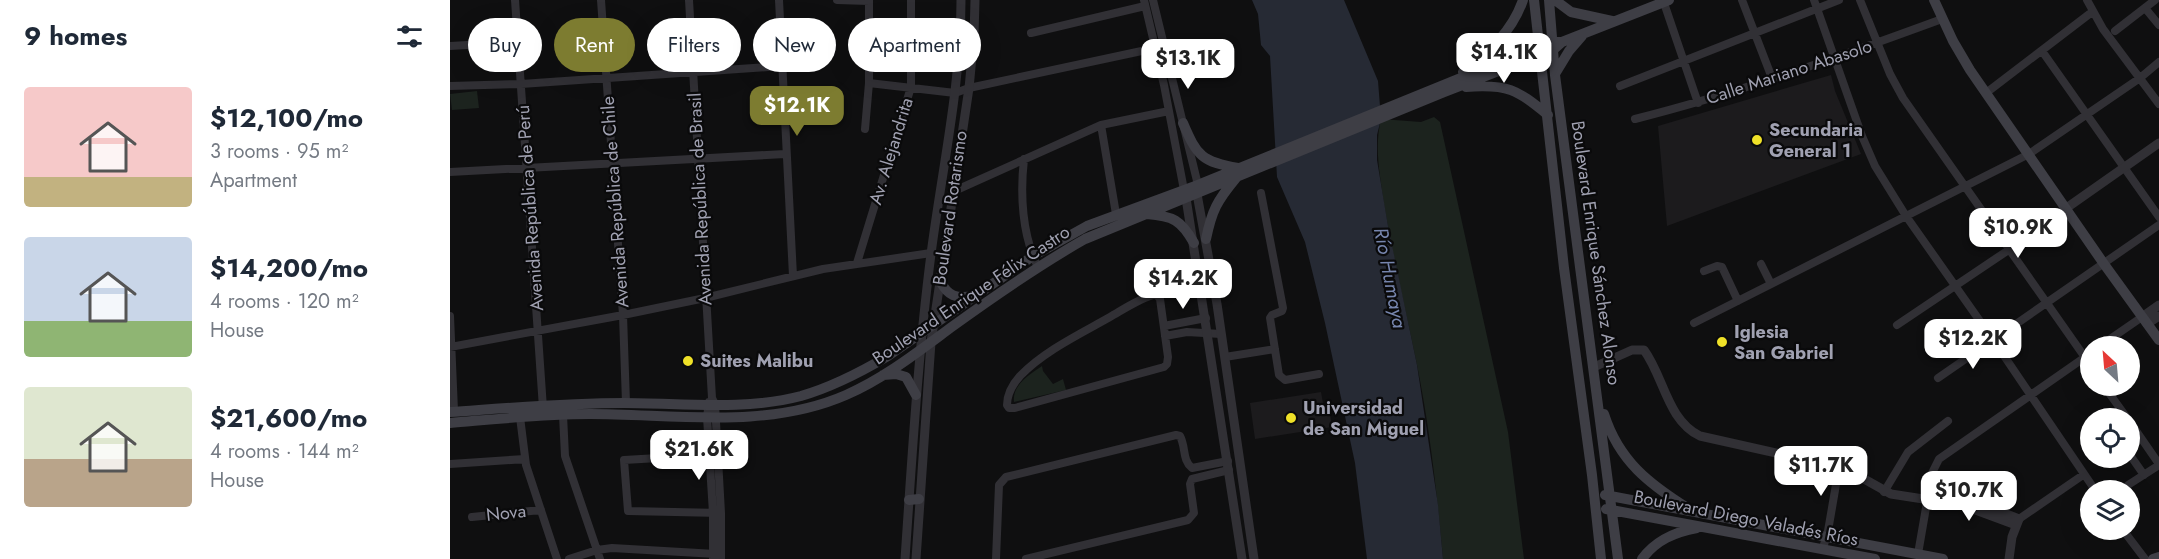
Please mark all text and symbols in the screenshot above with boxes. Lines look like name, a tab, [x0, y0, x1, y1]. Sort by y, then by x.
text: 9 homes	[24, 17, 127, 55]
chip: Buy	[468, 18, 542, 72]
chip: Rent	[554, 18, 635, 72]
chip: Filters	[647, 18, 741, 72]
chip: New	[753, 18, 836, 72]
chip: Apartment	[848, 18, 981, 72]
icon: filters	[393, 20, 426, 53]
pin: $14.1K	[1455, 33, 1553, 84]
street label: Calle Mariano Abasolo	[1703, 33, 1876, 111]
text: $14.1K	[1470, 38, 1538, 67]
pin: $13.1K	[1139, 39, 1237, 90]
text: $13.1K	[1155, 44, 1221, 73]
pin: $12.1K	[748, 86, 846, 137]
text: $12.1K	[764, 91, 830, 120]
street label: Avenida República de Brasil	[681, 92, 719, 306]
street label: Av. Alejandrita	[862, 94, 920, 208]
street label: Avenida República de Chile	[595, 95, 635, 309]
text: $12,100/mo	[210, 99, 363, 137]
street label: Avenida República de Perú	[510, 104, 550, 312]
icon: home	[72, 111, 144, 183]
place label: Secundaria General 1	[1769, 117, 1863, 164]
street label: Boulevard Enrique Sánchez Alonso	[1565, 119, 1627, 387]
street label: Boulevard Rotarismo	[926, 129, 974, 287]
marker: Secundaria General 1	[1750, 133, 1764, 147]
text: 3 rooms · 95 m²	[210, 137, 348, 166]
text: Apartment	[210, 166, 297, 195]
pin: $10.9K	[1969, 208, 2067, 259]
text: $10.9K	[1983, 213, 2053, 242]
street label: Boulevard Enrique Félix Castro	[867, 219, 1075, 371]
water label: Río Humaya	[1366, 225, 1414, 331]
text: $14,200/mo	[210, 249, 368, 287]
pin: $14.2K	[1134, 259, 1232, 310]
icon: home	[72, 261, 144, 333]
text: $14.2K	[1148, 264, 1218, 293]
text: 4 rooms · 120 m²	[210, 287, 359, 316]
text: House	[210, 316, 264, 345]
place label: Iglesia San Gabriel	[1734, 319, 1834, 366]
pin: $12.2K	[1924, 319, 2022, 370]
text: $12.2K	[1938, 324, 2008, 353]
marker: Iglesia San Gabriel	[1715, 335, 1729, 349]
north arrow	[2080, 336, 2140, 396]
map controls	[2080, 336, 2140, 540]
place label: Suites Malibu	[700, 348, 813, 374]
marker: Suites Malibu	[681, 354, 695, 368]
place label: Universidad de San Miguel	[1303, 395, 1424, 442]
text: $21,600/mo	[210, 399, 367, 437]
button: locate	[2080, 408, 2140, 468]
icon: home	[72, 411, 144, 483]
marker: Universidad de San Miguel	[1284, 411, 1298, 425]
pin: $21.6K	[650, 430, 748, 481]
text: $21.6K	[664, 435, 734, 464]
text: 4 rooms · 144 m²	[210, 437, 359, 466]
pin: $11.7K	[1772, 446, 1870, 497]
text: $11.7K	[1788, 451, 1854, 480]
text: House	[210, 466, 264, 495]
pin: $10.7K	[1920, 471, 2018, 522]
text: $10.7K	[1935, 476, 2003, 505]
button: layers	[2080, 480, 2140, 540]
street label: Boulevard Diego Valadés Ríos	[1632, 483, 1860, 553]
street label: Nova	[485, 498, 527, 528]

